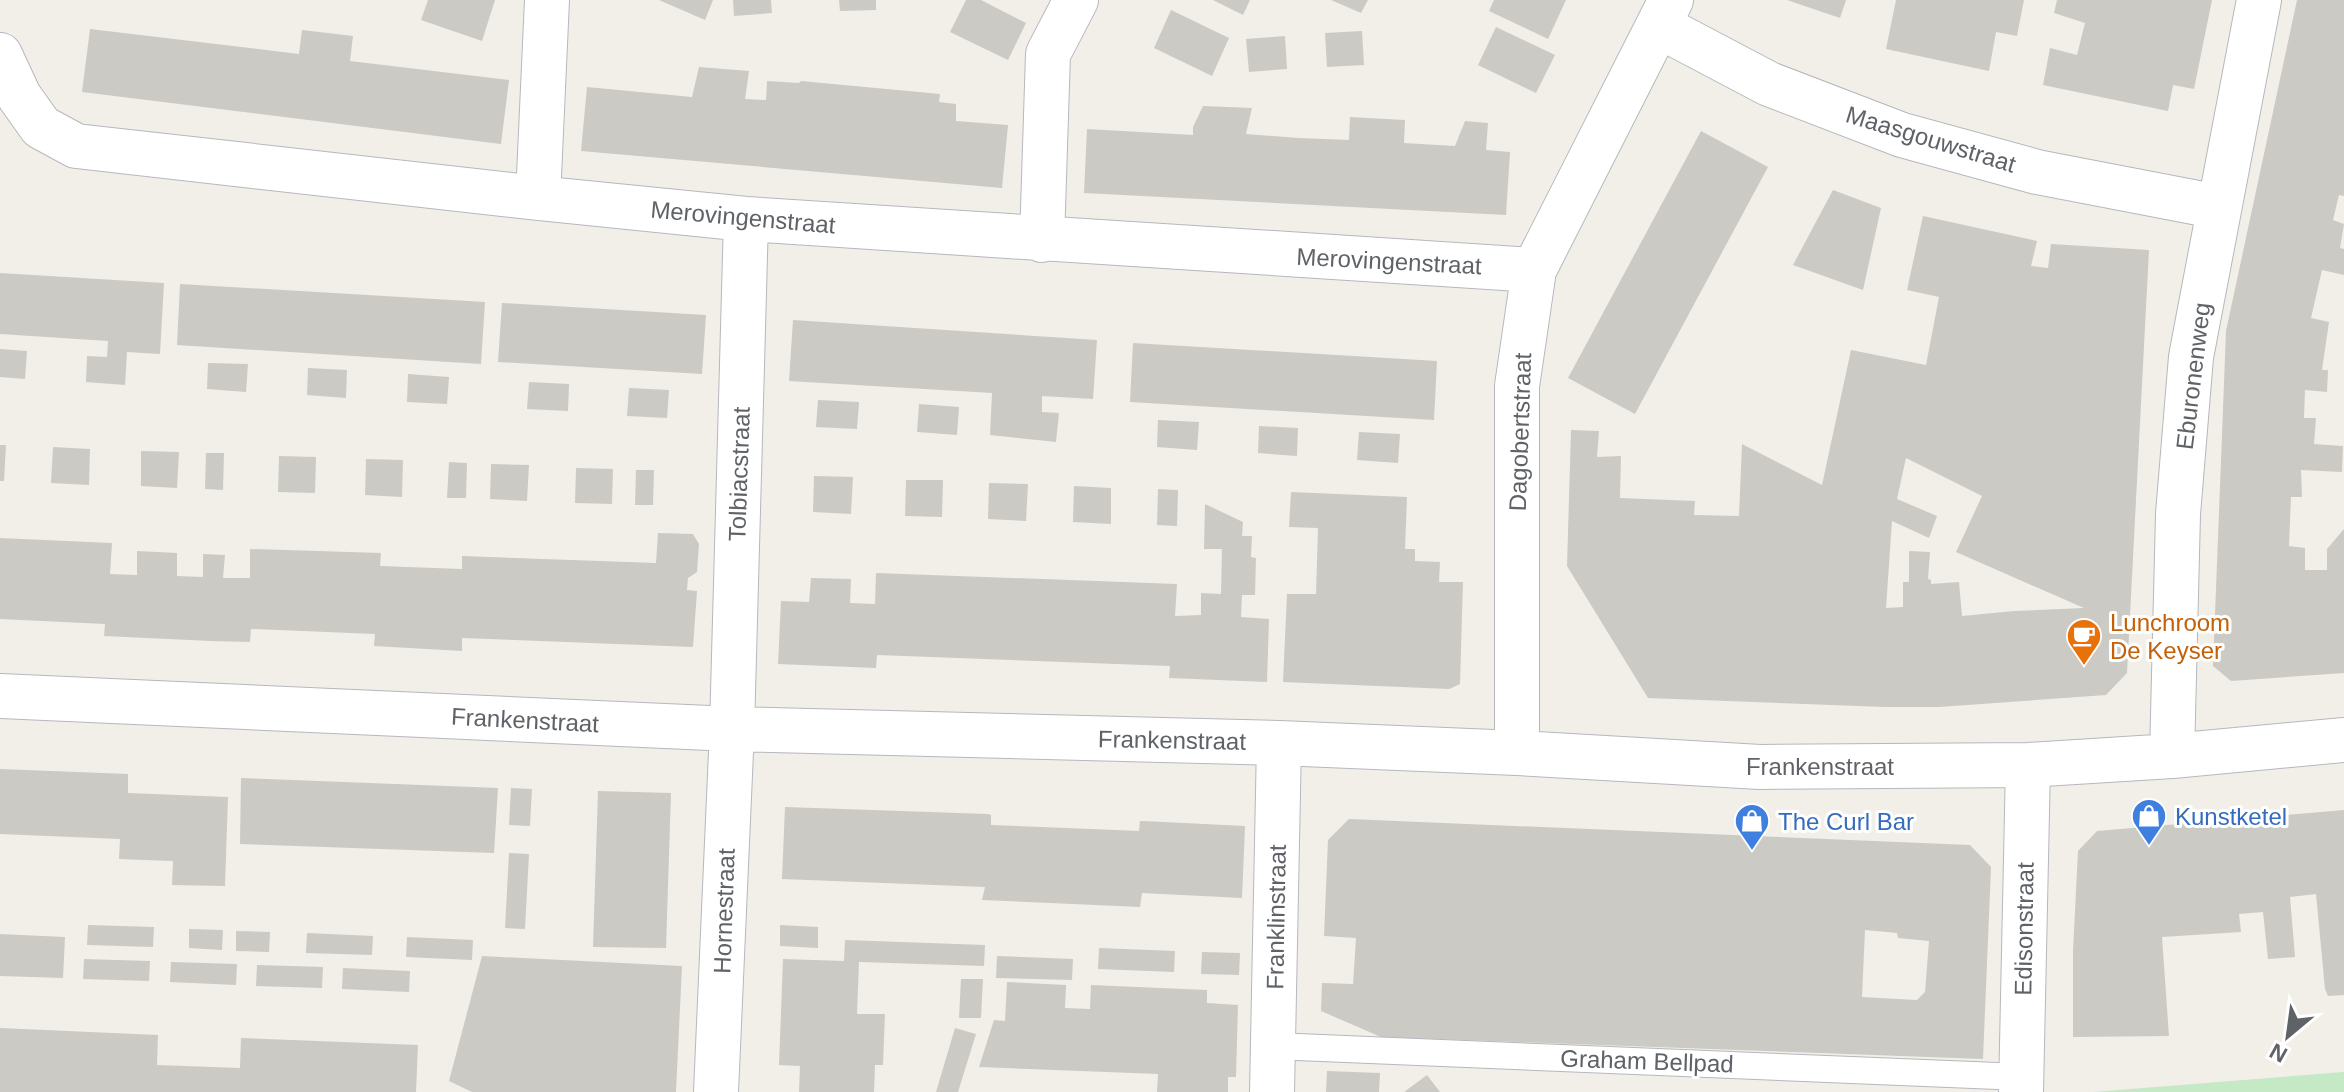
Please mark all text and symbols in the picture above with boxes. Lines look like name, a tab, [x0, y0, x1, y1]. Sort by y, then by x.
street label: Maasgouwstraat	[1843, 100, 2019, 178]
street label: Merovingenstraat	[649, 195, 837, 239]
street label: Merovingenstraat	[1296, 243, 1483, 279]
street label: Eburonenweg	[2171, 301, 2215, 451]
street label: Dagobertstraat	[1504, 352, 1536, 512]
street label: Tolbiacstraat	[723, 406, 755, 542]
place label: Lunchroom De Keyser	[2110, 609, 2230, 664]
cafe icon: Lunchroom De Keyser	[2065, 617, 2103, 667]
street label: Frankenstraat	[450, 703, 600, 737]
street label: Frankenstraat	[1098, 725, 1247, 755]
street label: Frankenstraat	[1746, 753, 1894, 780]
shop icon: Kunstketel	[2130, 797, 2168, 847]
shop icon: The Curl Bar	[1733, 802, 1771, 852]
place label: Kunstketel	[2175, 803, 2287, 830]
place label: The Curl Bar	[1778, 808, 1914, 835]
street label: Franklinstraat	[1261, 844, 1291, 990]
street label: Hornestraat	[708, 848, 740, 974]
street label: Edisonstraat	[2009, 862, 2039, 996]
north arrow	[2248, 996, 2328, 1076]
text: N	[2266, 1038, 2292, 1068]
street label: Graham Bellpad	[1560, 1044, 1734, 1078]

